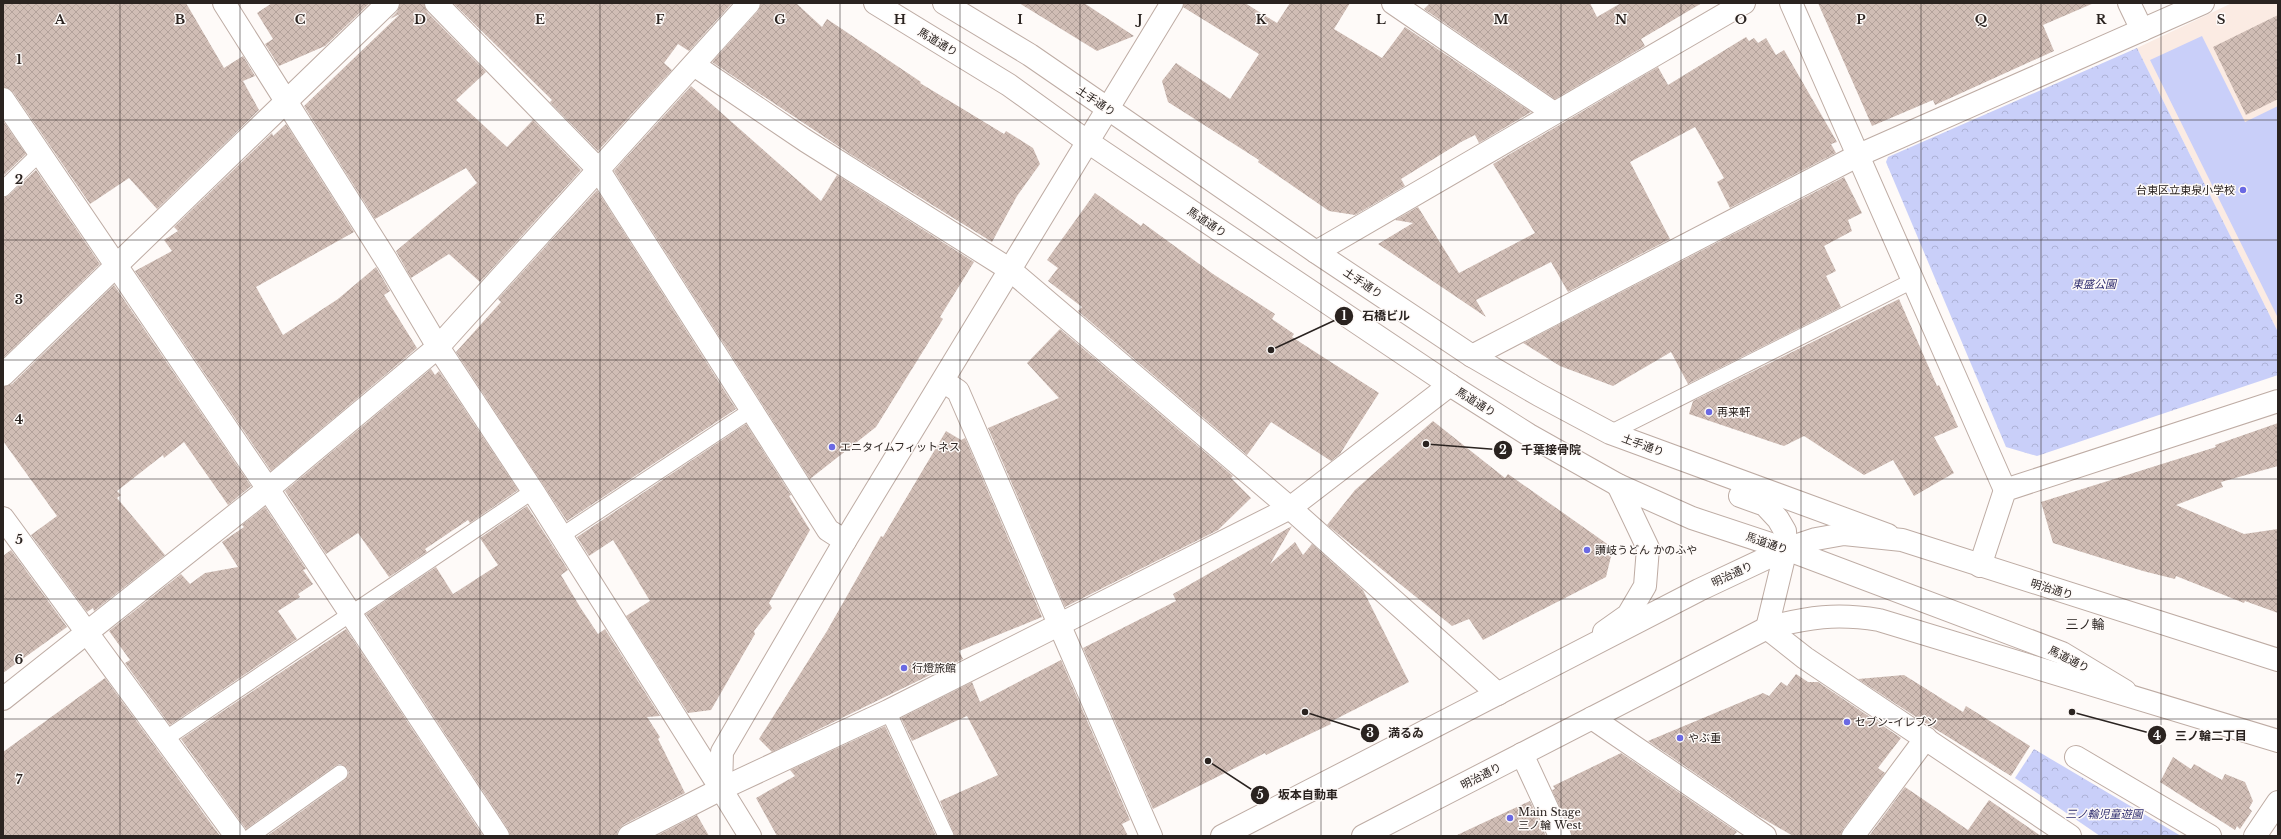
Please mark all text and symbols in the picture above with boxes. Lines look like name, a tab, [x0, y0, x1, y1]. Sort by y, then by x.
text: A	[54, 11, 66, 28]
text: B	[175, 11, 185, 28]
text: C	[295, 11, 306, 28]
text: D	[414, 11, 426, 28]
text: E	[535, 11, 545, 28]
text: F	[656, 11, 665, 28]
text: G	[774, 11, 786, 28]
text: H	[894, 11, 906, 28]
text: I	[1017, 11, 1023, 28]
text: J	[1134, 11, 1143, 28]
text: K	[1256, 11, 1267, 28]
text: L	[1376, 11, 1386, 28]
text: M	[1494, 11, 1509, 28]
text: N	[1615, 11, 1627, 28]
text: O	[1735, 11, 1747, 28]
text: P	[1856, 11, 1866, 28]
text: Q	[1975, 11, 1988, 28]
text: R	[2096, 11, 2108, 28]
text: S	[2217, 11, 2226, 28]
street label: 馬道通り	[916, 25, 960, 59]
text: 1	[16, 51, 22, 68]
street label: 土手通り	[1074, 83, 1118, 119]
text: 2	[15, 171, 23, 188]
place label: 台東区立東泉小学校	[2136, 183, 2235, 197]
marker: 台東区立東泉小学校	[2238, 185, 2248, 195]
street label: 馬道通り	[1185, 204, 1229, 240]
street label: 土手通り	[1341, 265, 1385, 301]
park label: 東盛公園	[2072, 277, 2118, 291]
text: 3	[15, 291, 23, 308]
callout: 石橋ビル	[1334, 304, 1418, 328]
text: 1	[1341, 308, 1347, 323]
text: 石橋ビル	[1362, 308, 1410, 323]
street label: 馬道通り	[1454, 384, 1498, 420]
place label: 再来軒	[1717, 405, 1751, 419]
marker: 再来軒	[1704, 407, 1714, 417]
text: 4	[15, 411, 24, 428]
street label: 土手通り	[1620, 431, 1666, 459]
callout: 千葉接骨院	[1493, 438, 1589, 462]
place label: エニタイムフィットネス	[840, 440, 960, 454]
marker: エニタイムフィットネス	[827, 442, 837, 452]
text: 2	[1499, 442, 1507, 457]
text: 千葉接骨院	[1521, 442, 1581, 457]
street label: 馬道通り	[1744, 529, 1790, 557]
text: 5	[15, 531, 23, 548]
place label: 讃岐うどん かのふや	[1595, 543, 1697, 557]
marker: 讃岐うどん かのふや	[1582, 545, 1592, 555]
street label: 明治通り	[1709, 558, 1755, 590]
street label: 明治通り	[2029, 576, 2075, 602]
district label: 三ノ輪	[2065, 616, 2105, 633]
street label: 馬道通り	[2046, 643, 2092, 675]
text: 6	[15, 651, 24, 668]
place label: 行燈旅館	[912, 661, 956, 675]
marker: 行燈旅館	[899, 663, 909, 673]
place label: セブン-イレブン	[1855, 715, 1937, 729]
marker: セブン-イレブン	[1842, 717, 1852, 727]
callout: 満るゐ	[1360, 721, 1432, 745]
callout: 三ノ輪二丁目	[2147, 723, 2255, 747]
text: 3	[1366, 725, 1374, 740]
text: 満るゐ	[1388, 725, 1424, 740]
text: 4	[2153, 728, 2161, 743]
text: 三ノ輪二丁目	[2175, 728, 2247, 743]
place label: やぶ重	[1688, 731, 1721, 745]
marker: やぶ重	[1675, 733, 1685, 743]
street label: 明治通り	[1458, 760, 1504, 792]
text: 7	[16, 771, 23, 788]
callout: 坂本自動車	[1250, 783, 1346, 807]
text: 5	[1256, 787, 1264, 802]
text: 坂本自動車	[1278, 787, 1338, 802]
place label: Main Stage 三ノ輪 West	[1518, 805, 1583, 832]
park label: 三ノ輪児童遊園	[2066, 807, 2144, 821]
marker: Main Stage 三ノ輪 West	[1505, 813, 1515, 823]

